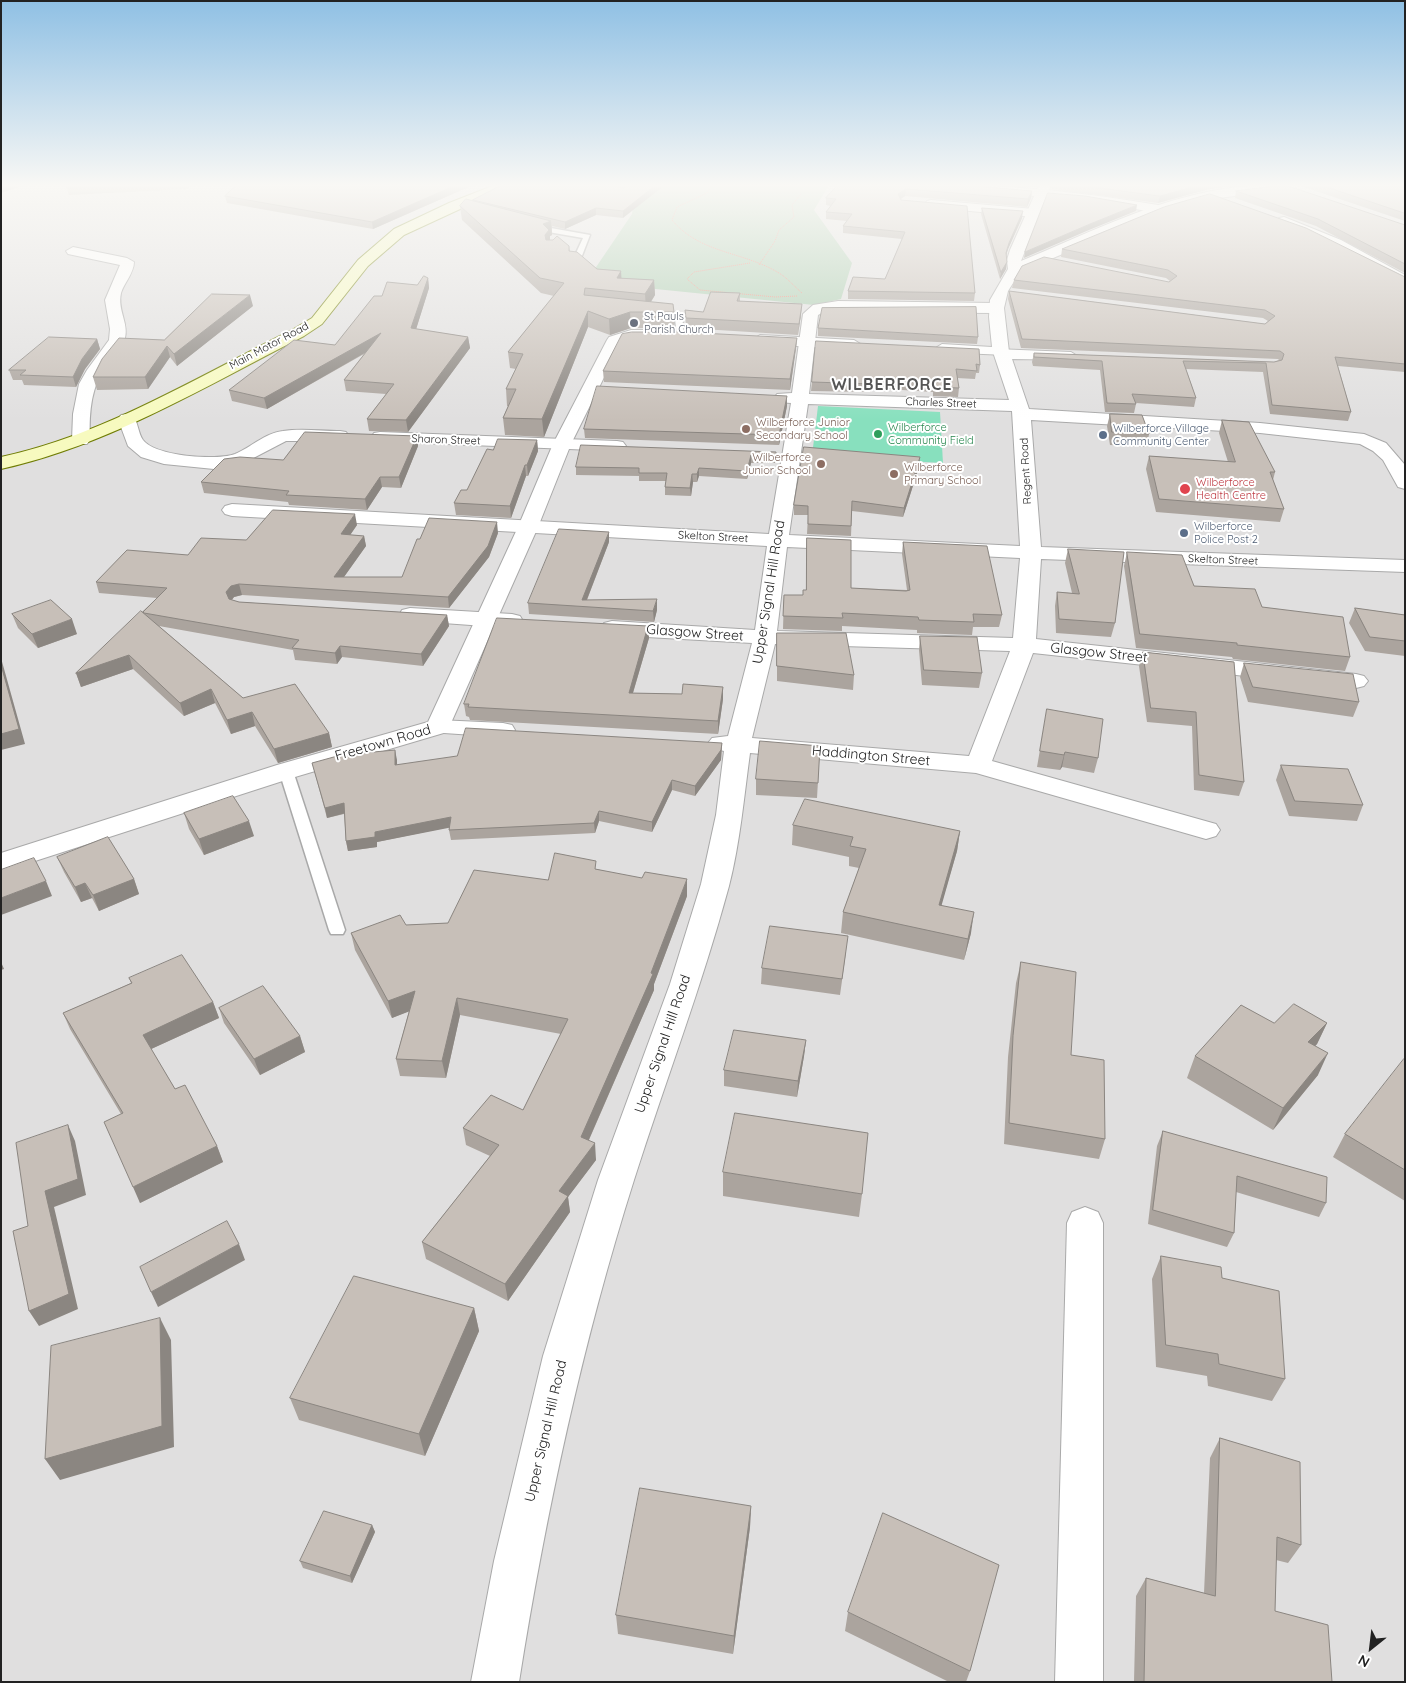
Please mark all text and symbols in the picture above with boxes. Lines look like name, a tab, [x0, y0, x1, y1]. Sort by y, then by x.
place label: St Pauls Parish Church	[644, 310, 714, 336]
marker: St Pauls Parish Church	[628, 317, 640, 329]
street label: Main Motor Road	[227, 320, 311, 372]
district label: WILBERFORCE	[830, 375, 954, 395]
street label: Charles Street	[905, 395, 977, 411]
place label: Wilberforce Junior Secondary School	[756, 416, 850, 442]
place label: Wilberforce Community Field	[888, 421, 974, 447]
place label: Wilberforce Village Community Center	[1113, 422, 1209, 448]
marker: Wilberforce Junior Secondary School	[740, 423, 752, 435]
marker: Wilberforce Community Field	[872, 428, 884, 440]
marker: Wilberforce Village Community Center	[1097, 429, 1109, 441]
street label: Sharon Street	[411, 432, 481, 448]
street label: Regent Road	[1018, 437, 1034, 505]
place label: Wilberforce Junior School	[742, 451, 811, 477]
marker: Wilberforce Junior School	[815, 458, 827, 470]
place label: Wilberforce Primary School	[904, 461, 981, 487]
marker: Wilberforce Primary School	[888, 468, 900, 480]
place label: Wilberforce Health Centre	[1196, 476, 1266, 502]
marker: Wilberforce Health Centre	[1178, 482, 1192, 496]
street label: Upper Signal Hill Road	[749, 519, 789, 665]
place label: Wilberforce Police Post 2	[1194, 520, 1258, 546]
marker: Wilberforce Police Post 2	[1178, 527, 1190, 539]
street label: Skelton Street	[678, 529, 748, 545]
street label: Skelton Street	[1188, 552, 1258, 568]
street label: Glasgow Street	[646, 621, 744, 645]
street label: Glasgow Street	[1050, 640, 1148, 666]
street label: Freetown Road	[333, 721, 433, 765]
street label: Haddington Street	[811, 742, 931, 770]
street label: Upper Signal Hill Road	[631, 973, 695, 1115]
street label: Upper Signal Hill Road	[521, 1358, 571, 1504]
north arrow	[1346, 1623, 1396, 1673]
text: N	[1355, 1651, 1373, 1671]

